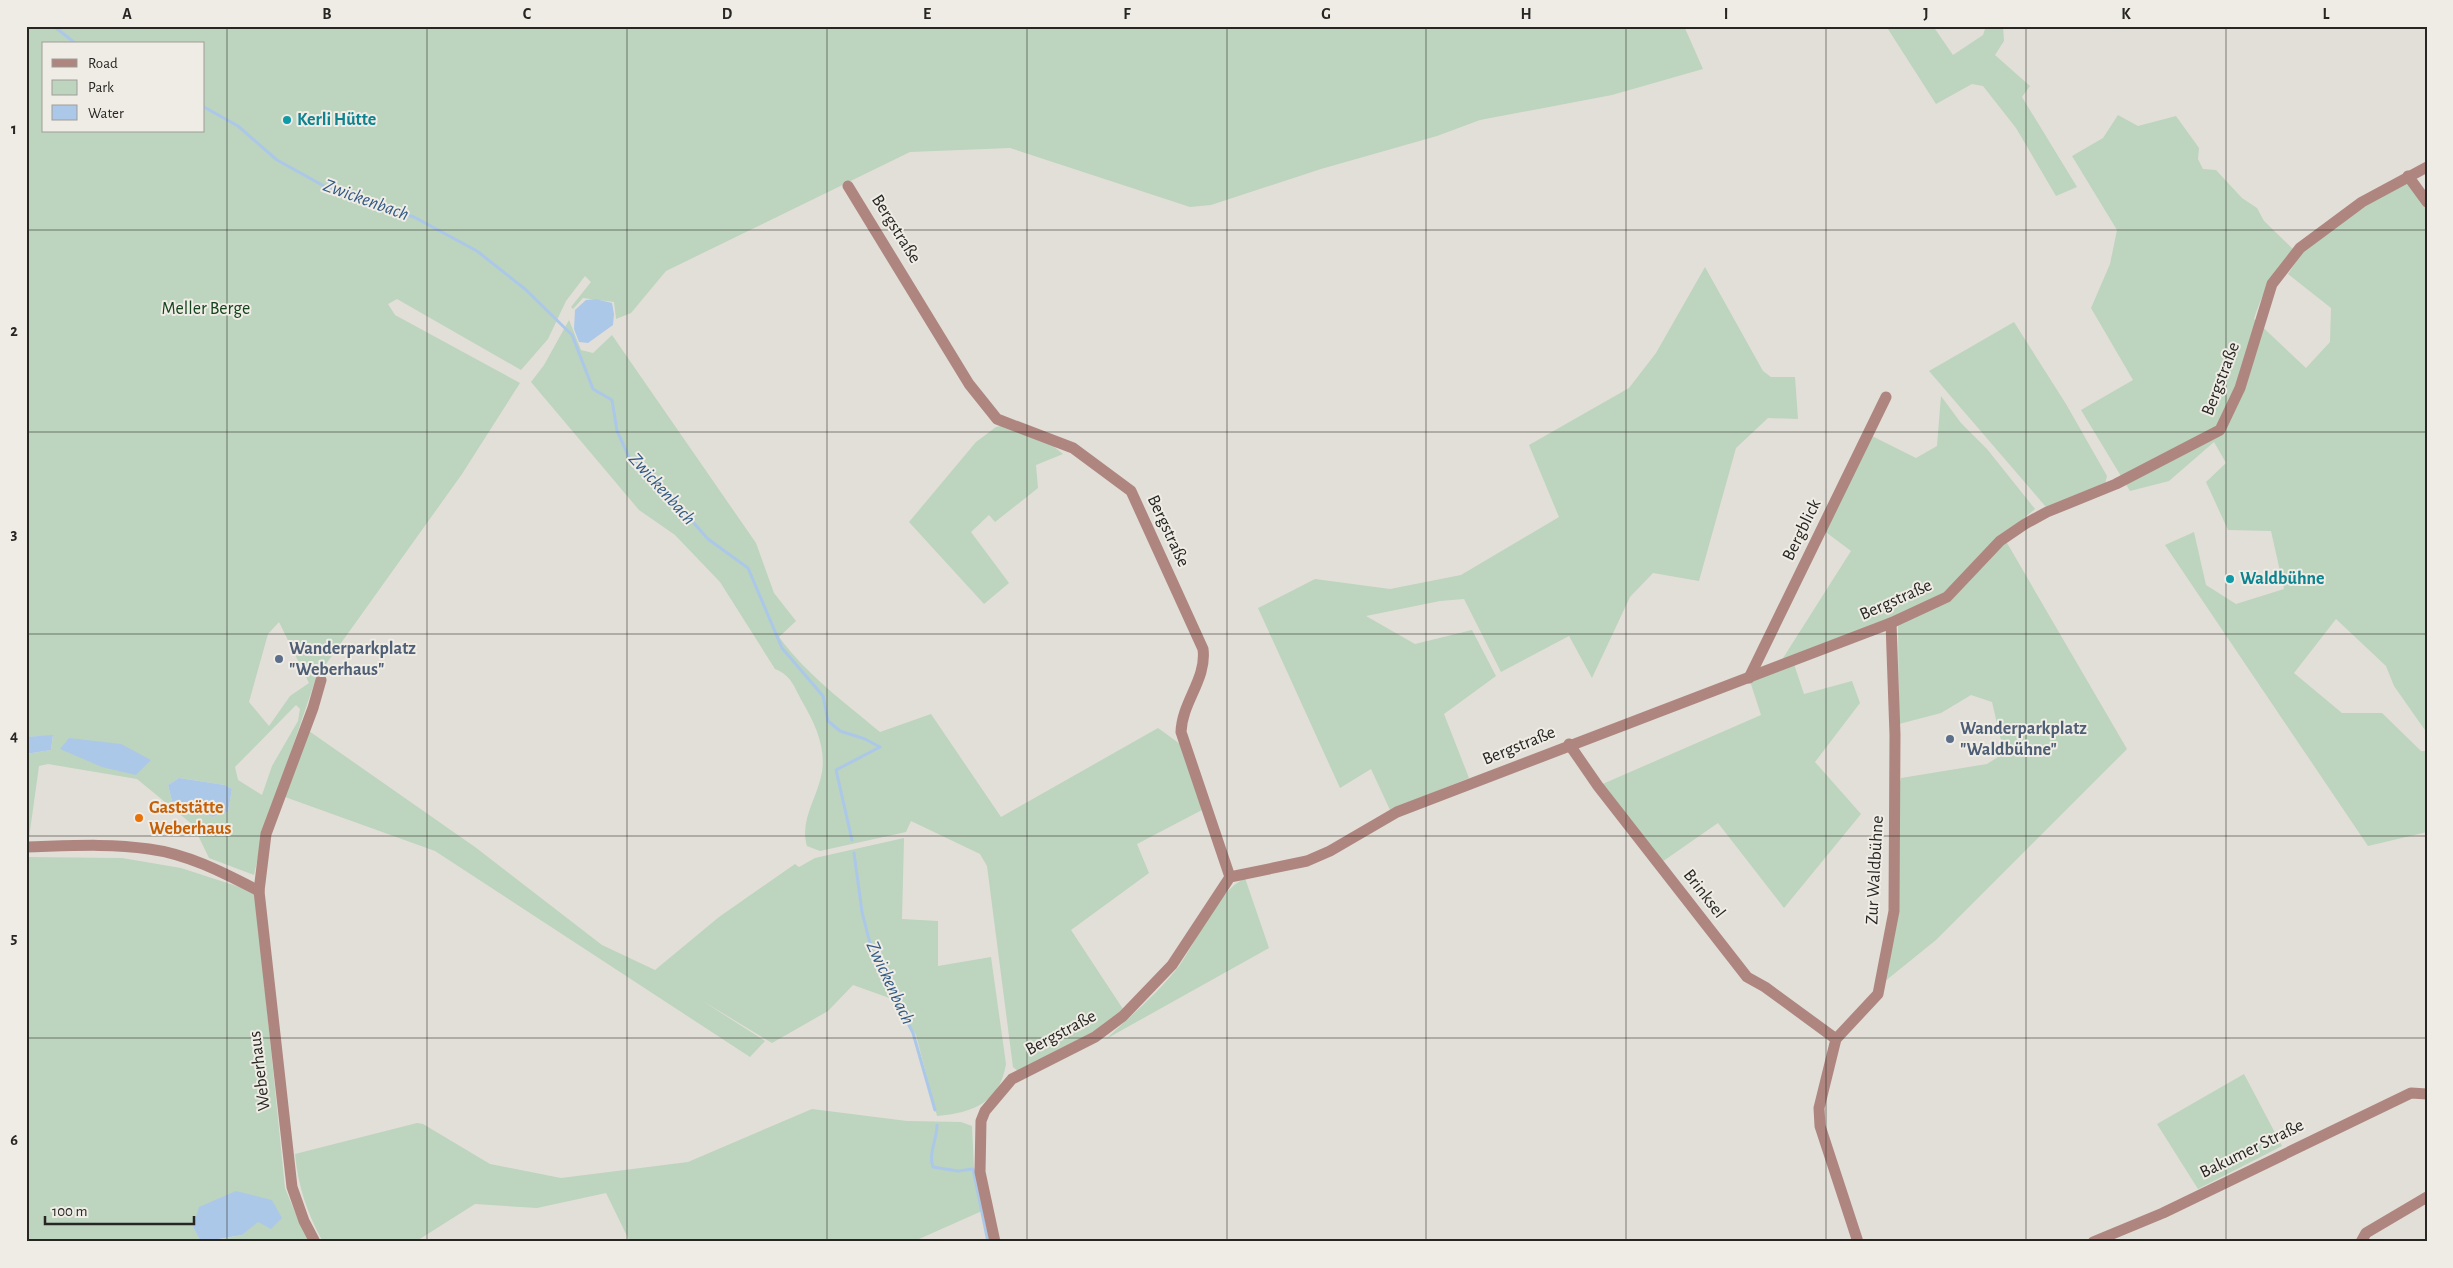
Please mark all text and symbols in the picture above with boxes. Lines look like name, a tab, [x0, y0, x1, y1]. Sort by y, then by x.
text: A	[122, 6, 132, 22]
text: B	[322, 6, 332, 22]
text: C	[523, 6, 532, 22]
text: D	[722, 6, 733, 22]
text: E	[923, 6, 931, 22]
text: F	[1123, 6, 1131, 22]
text: G	[1321, 6, 1331, 22]
text: H	[1520, 6, 1532, 22]
text: I	[1724, 6, 1728, 22]
text: J	[1923, 6, 1929, 22]
text: K	[2121, 6, 2131, 22]
text: L	[2323, 6, 2330, 22]
legend	[42, 42, 205, 132]
text: Road	[88, 56, 118, 71]
text: Park	[88, 80, 114, 95]
text: Water	[88, 106, 124, 121]
place label: Kerli Hütte	[297, 111, 376, 129]
marker: Kerli Hütte	[281, 114, 293, 126]
text: 1	[11, 121, 17, 137]
water label: Zwickenbach	[321, 176, 411, 224]
street label: Bergstraße	[868, 192, 924, 266]
park label: Meller Berge	[162, 300, 250, 318]
text: 2	[10, 323, 18, 339]
street label: Bergstraße	[2199, 340, 2243, 418]
water label: Zwickenbach	[625, 449, 699, 529]
street label: Bergstraße	[1144, 492, 1192, 570]
street label: Bergblick	[1780, 496, 1825, 563]
text: 3	[11, 526, 18, 542]
place label: Waldbühne	[2240, 570, 2324, 588]
marker: Waldbühne	[2224, 573, 2236, 585]
street label: Bergstraße	[1857, 576, 1935, 624]
place label: Wanderparkplatz "Weberhaus"	[289, 640, 416, 679]
marker: Wanderparkplatz "Weberhaus"	[273, 653, 285, 665]
place label: Wanderparkplatz "Waldbühne"	[1960, 720, 2087, 759]
street label: Bergstraße	[1480, 723, 1558, 769]
text: 4	[10, 728, 18, 744]
marker: Wanderparkplatz "Waldbühne"	[1944, 733, 1956, 745]
place label: Gaststätte Weberhaus	[149, 799, 231, 838]
marker: Gaststätte Weberhaus	[133, 812, 145, 824]
street label: Zur Waldbühne	[1863, 815, 1887, 925]
street label: Brinksel	[1679, 866, 1729, 922]
text: 5	[11, 930, 18, 946]
water label: Zwickenbach	[863, 938, 917, 1028]
street label: Bergstraße	[1023, 1007, 1099, 1059]
street label: Weberhaus	[246, 1030, 274, 1112]
street label: Bakumer Straße	[2197, 1116, 2307, 1182]
text: 6	[10, 1132, 18, 1148]
scale bar	[45, 1193, 194, 1225]
text: 100 m	[52, 1204, 87, 1219]

